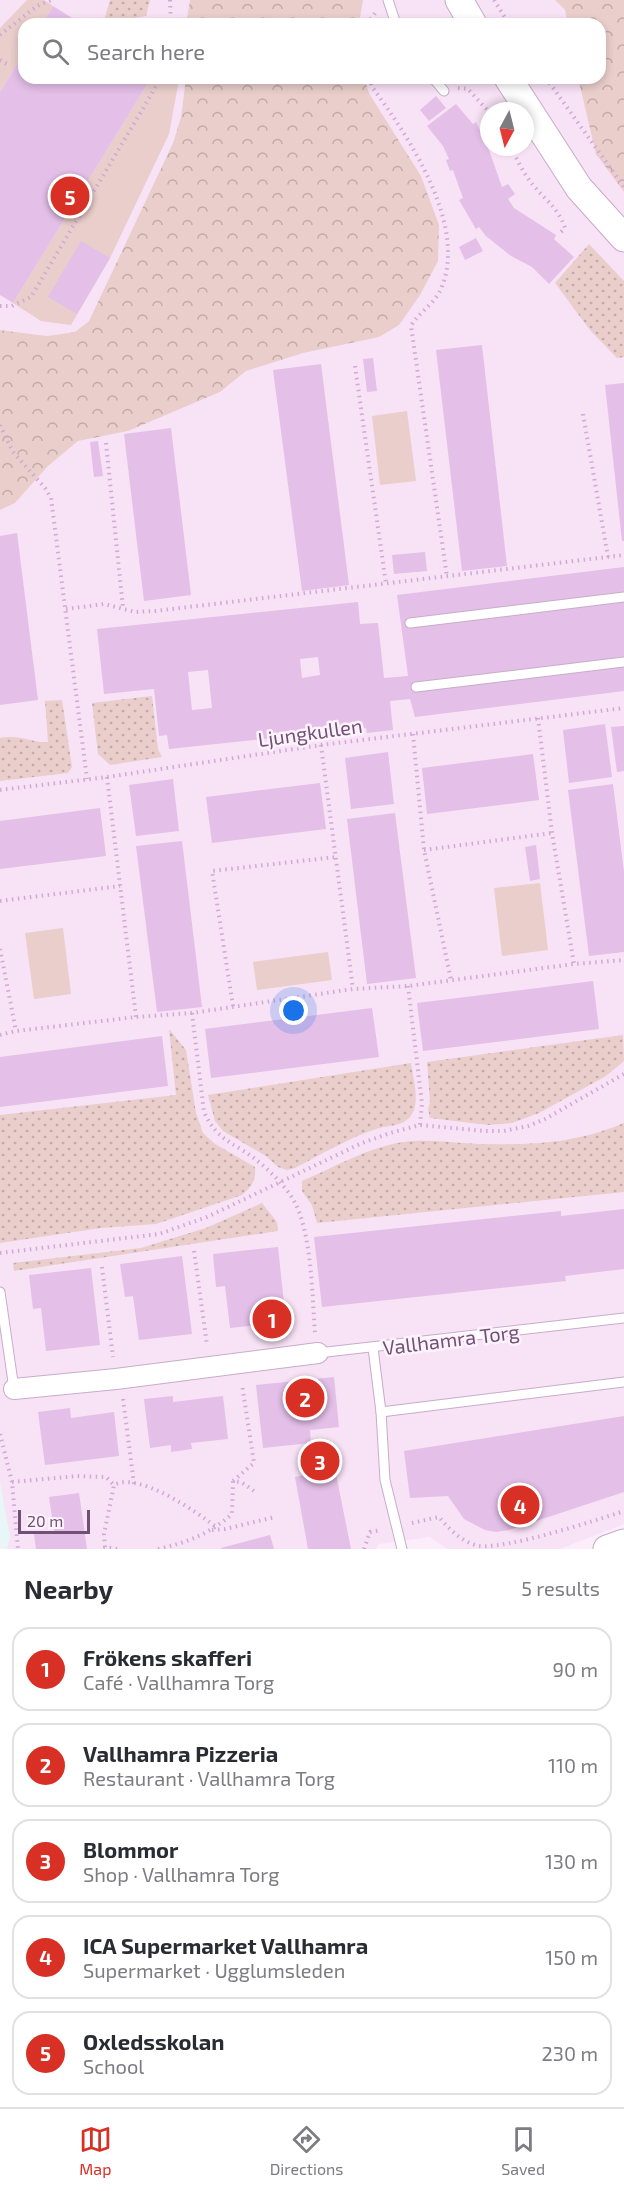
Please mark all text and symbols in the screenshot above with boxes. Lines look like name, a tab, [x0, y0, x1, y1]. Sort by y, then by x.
search box	[18, 18, 606, 84]
icon: search	[39, 35, 72, 68]
text: Search here	[87, 38, 205, 64]
north arrow	[480, 102, 534, 156]
pin: 5	[50, 174, 90, 218]
street label: Ljungkullen	[256, 713, 364, 751]
your location	[279, 996, 308, 1025]
pin: 1	[252, 1296, 292, 1342]
street label: Vallhamra Torg	[381, 1319, 521, 1359]
pin: 2	[286, 1376, 324, 1420]
pin: 3	[300, 1438, 340, 1484]
pin: 4	[500, 1482, 540, 1528]
scale bar	[18, 1507, 90, 1534]
text: 20 m	[27, 1511, 63, 1530]
text: Nearby	[24, 1573, 113, 1604]
text: 5 results	[521, 1576, 600, 1600]
text: Frökens skafferi	[83, 1644, 252, 1670]
text: 1	[41, 1657, 50, 1681]
text: 90 m	[553, 1657, 598, 1681]
text: Café · Vallhamra Torg	[83, 1670, 274, 1694]
text: Vallhamra Pizzeria	[83, 1740, 278, 1766]
text: 2	[40, 1753, 51, 1777]
text: 110 m	[548, 1753, 598, 1777]
text: Restaurant · Vallhamra Torg	[83, 1766, 335, 1790]
text: Blommor	[83, 1836, 178, 1862]
text: 3	[40, 1849, 51, 1873]
text: 130 m	[545, 1849, 598, 1873]
text: Shop · Vallhamra Torg	[83, 1862, 279, 1886]
text: ICA Supermarket Vallhamra	[83, 1932, 368, 1958]
text: 4	[39, 1945, 52, 1969]
text: 150 m	[545, 1945, 598, 1969]
text: Supermarket · Ugglumsleden	[83, 1958, 345, 1982]
text: Oxledsskolan	[83, 2028, 225, 2054]
text: 5	[40, 2041, 51, 2065]
text: 230 m	[542, 2041, 598, 2065]
text: School	[83, 2054, 144, 2078]
tab: Map	[79, 2123, 112, 2178]
tab: Directions	[270, 2123, 343, 2178]
tab: Saved	[501, 2123, 545, 2178]

